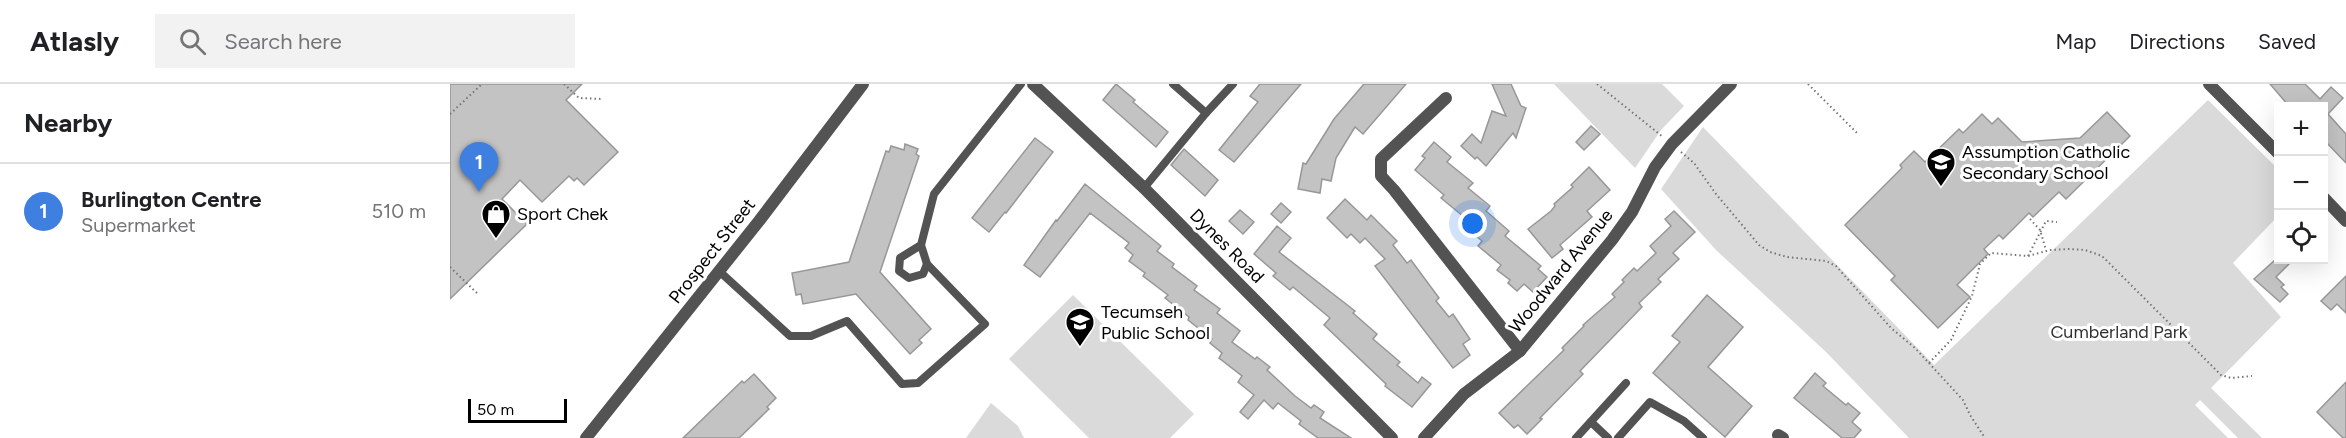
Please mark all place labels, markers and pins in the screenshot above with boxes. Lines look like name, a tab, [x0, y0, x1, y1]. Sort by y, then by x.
place label: Assumption Catholic Secondary School	[1962, 141, 2130, 184]
pin: 1	[459, 142, 498, 192]
school or university icon: Assumption Catholic Secondary School	[1925, 146, 1957, 188]
shop icon: Sport Chek	[480, 198, 512, 240]
place label: Sport Chek	[517, 203, 608, 225]
place label: Tecumseh Public School	[1101, 301, 1210, 344]
school or university icon: Tecumseh Public School	[1064, 306, 1096, 348]

